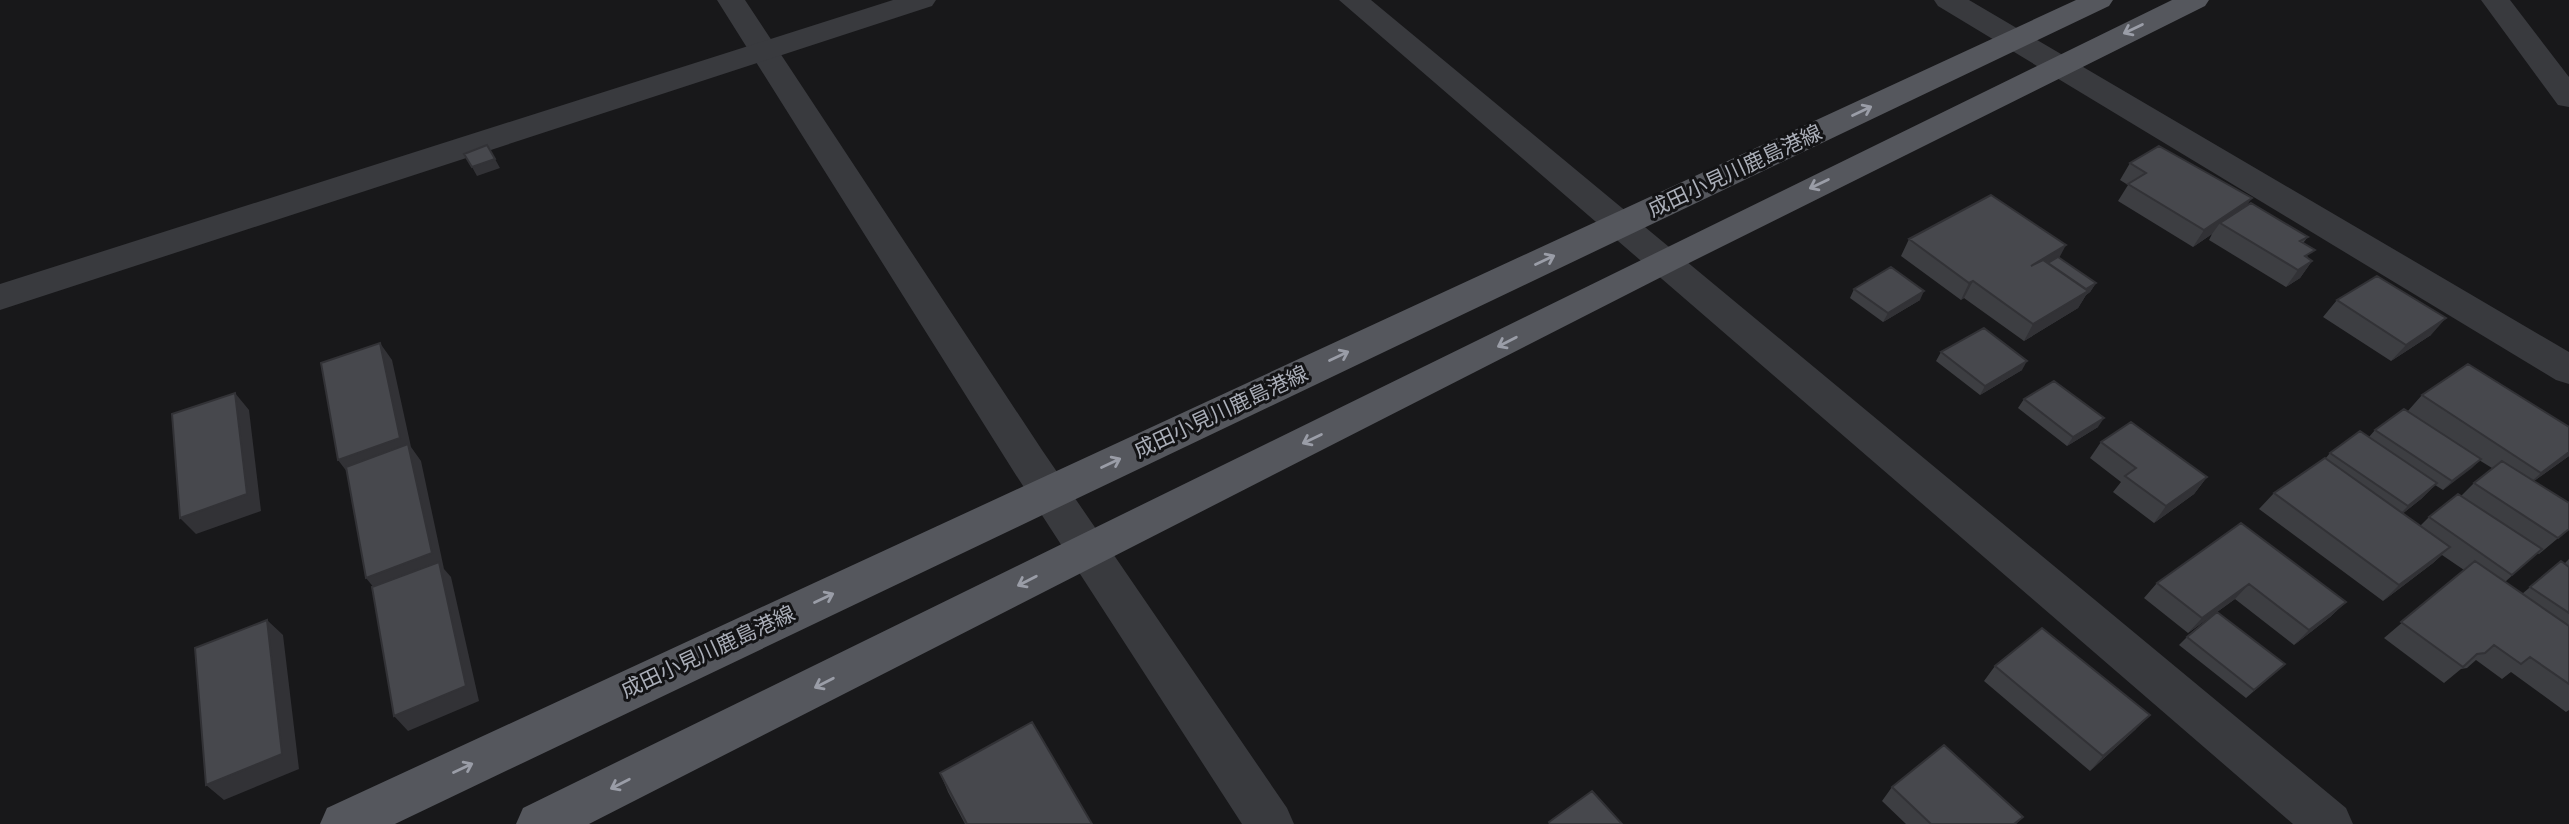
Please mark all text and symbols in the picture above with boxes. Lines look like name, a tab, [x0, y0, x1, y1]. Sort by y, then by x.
one-way arrow	[2123, 23, 2144, 37]
one-way arrow	[1851, 104, 1872, 117]
street label: 成田小見川鹿島港線	[1644, 119, 1825, 221]
one-way arrow	[1809, 178, 1830, 192]
one-way arrow	[1534, 252, 1555, 266]
one-way arrow	[1497, 335, 1518, 349]
one-way arrow	[1328, 349, 1349, 362]
street label: 成田小見川鹿島港線	[1130, 360, 1311, 462]
one-way arrow	[1302, 432, 1323, 446]
one-way arrow	[1100, 456, 1121, 469]
one-way arrow	[1017, 574, 1038, 588]
one-way arrow	[813, 590, 834, 604]
street label: 成田小見川鹿島港線	[617, 600, 798, 702]
one-way arrow	[814, 676, 835, 690]
one-way arrow	[452, 760, 473, 774]
one-way arrow	[610, 778, 631, 792]

